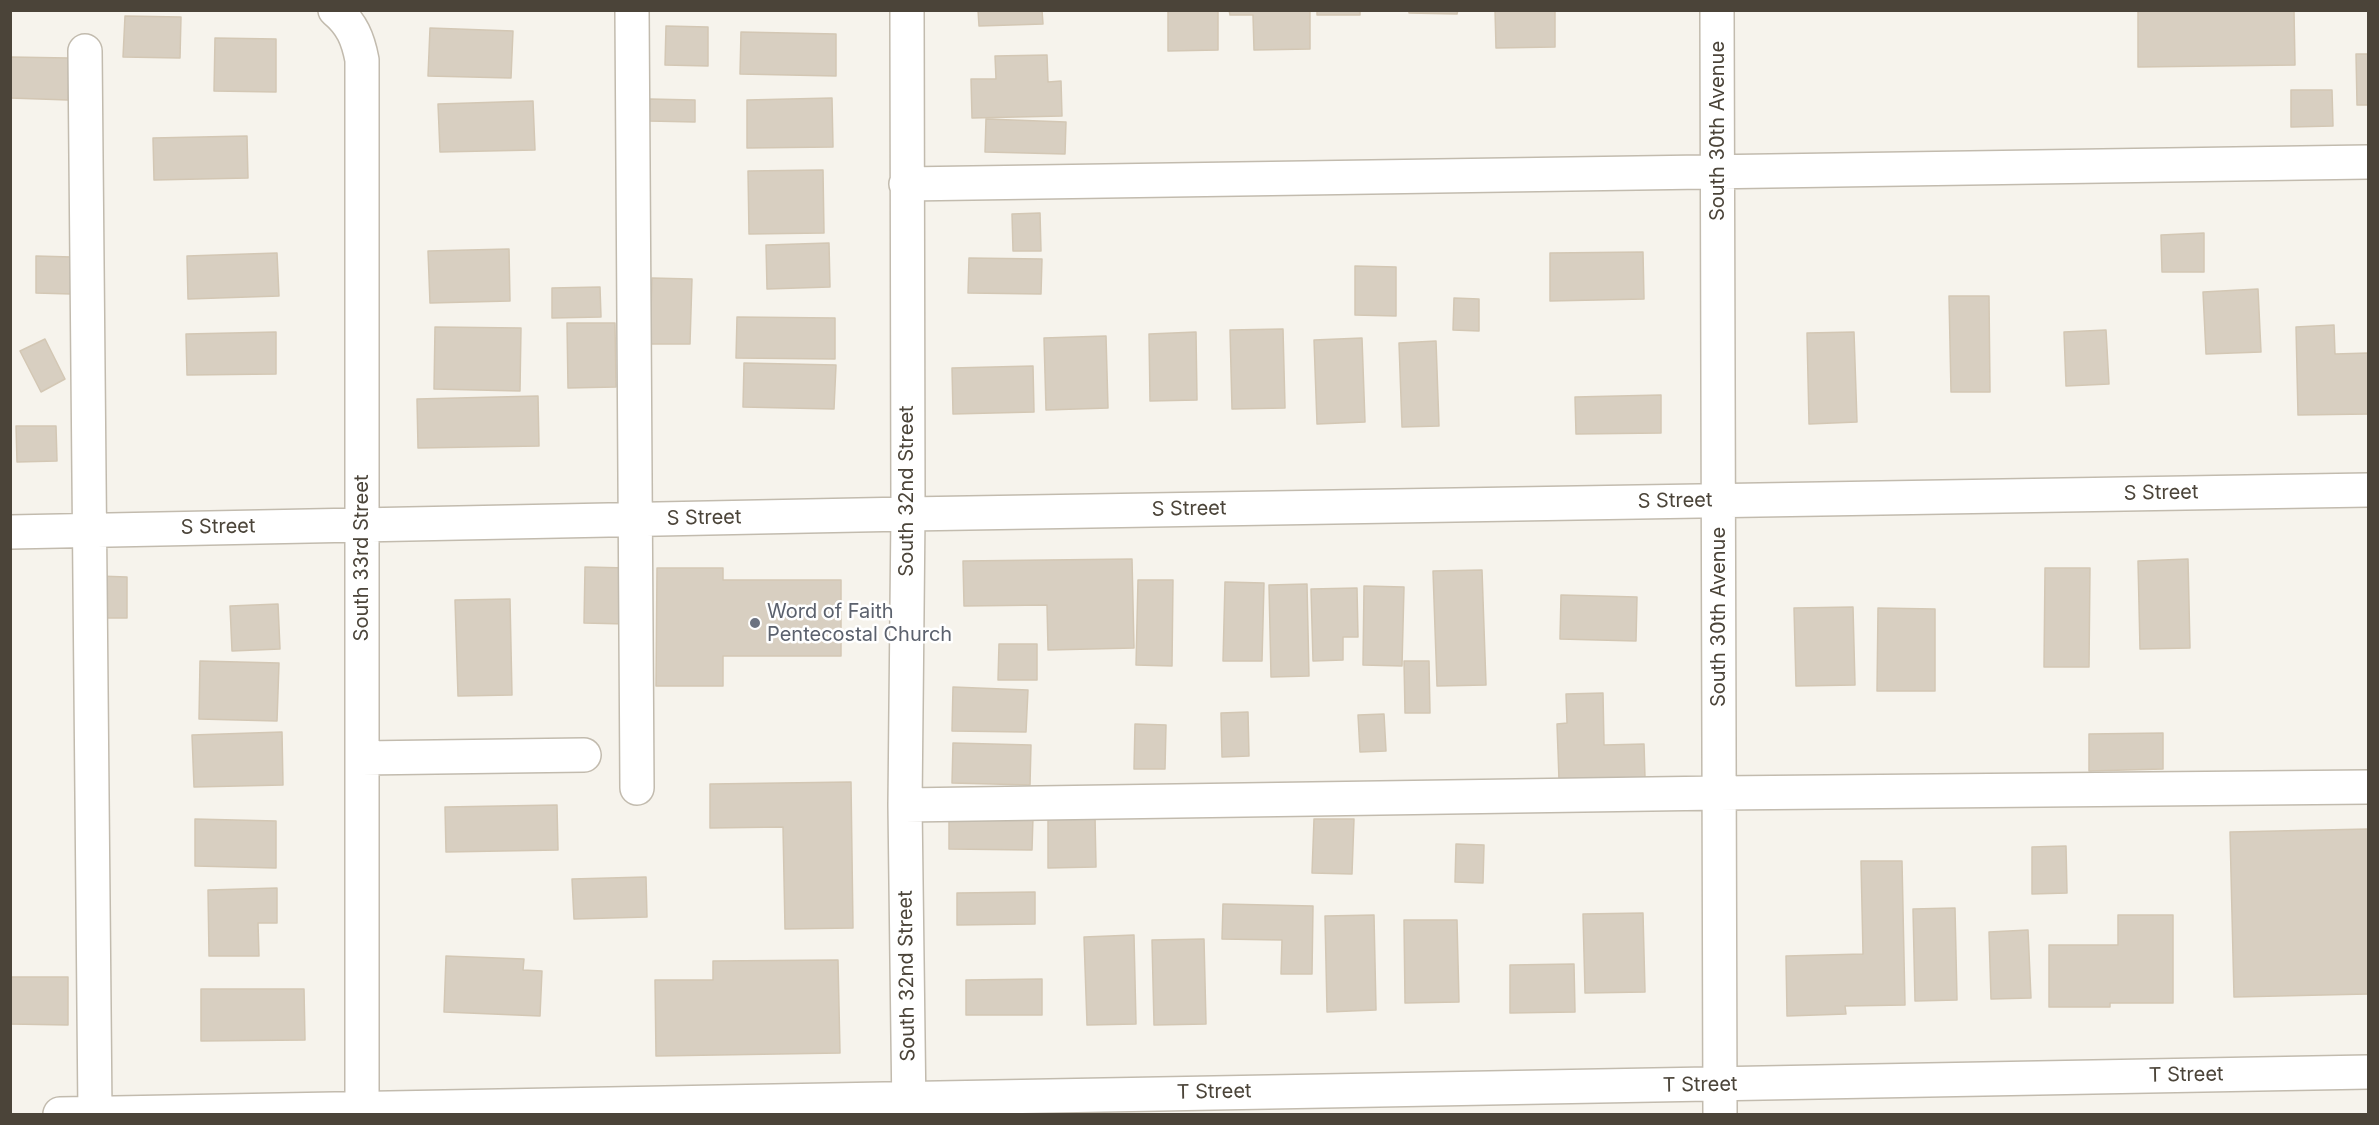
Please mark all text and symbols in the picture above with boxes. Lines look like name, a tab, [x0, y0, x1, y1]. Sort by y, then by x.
street label: South 30th Avenue	[1706, 41, 1730, 221]
street label: South 32nd Street	[895, 405, 919, 577]
street label: South 33rd Street	[350, 475, 374, 641]
street label: S Street	[2123, 480, 2199, 506]
street label: S Street	[1637, 488, 1713, 514]
street label: S Street	[1151, 496, 1227, 522]
street label: S Street	[666, 505, 742, 531]
street label: S Street	[180, 514, 256, 540]
street label: South 30th Avenue	[1707, 527, 1731, 707]
place label: Word of Faith Pentecostal Church	[767, 600, 952, 647]
marker: Word of Faith Pentecostal Church	[748, 616, 762, 630]
street label: South 32nd Street	[894, 890, 920, 1062]
street label: T Street	[2148, 1062, 2224, 1088]
street label: T Street	[1662, 1072, 1738, 1098]
street label: T Street	[1176, 1079, 1252, 1105]

